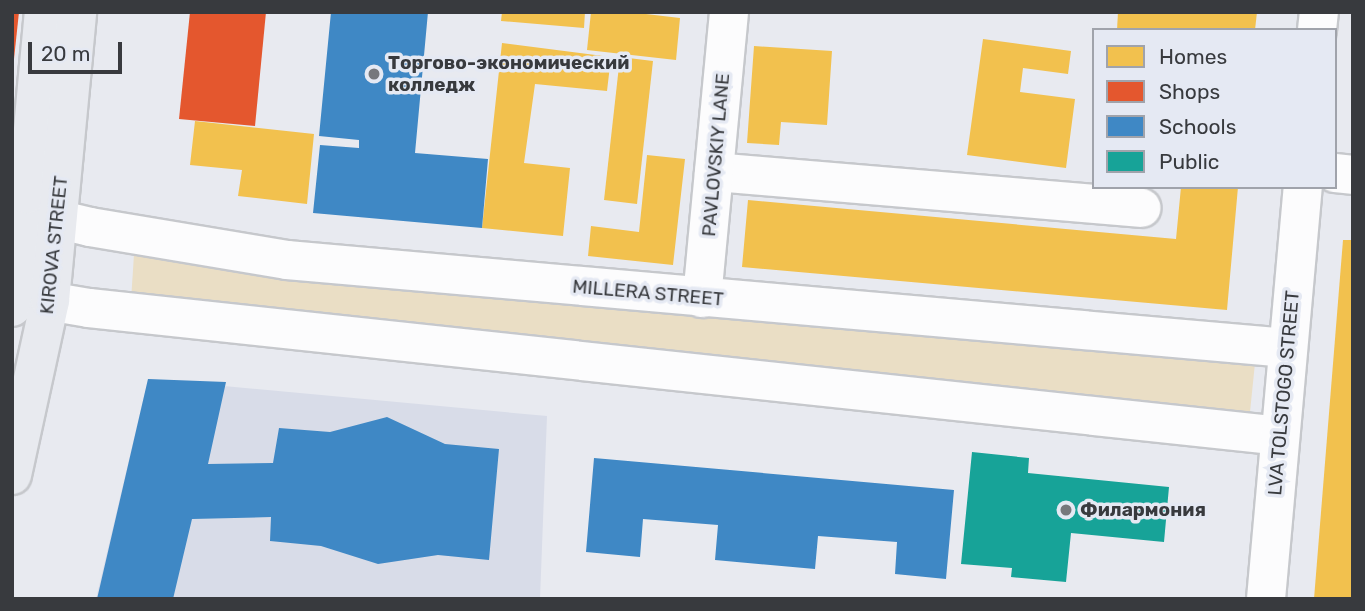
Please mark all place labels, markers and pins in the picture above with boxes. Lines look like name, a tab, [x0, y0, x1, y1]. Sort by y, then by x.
place label: Торгово-экономический колледж	[388, 52, 629, 96]
marker: Торгово-экономический колледж	[366, 66, 382, 82]
place label: Филармония	[1080, 499, 1206, 521]
marker: Филармония	[1058, 502, 1074, 518]

